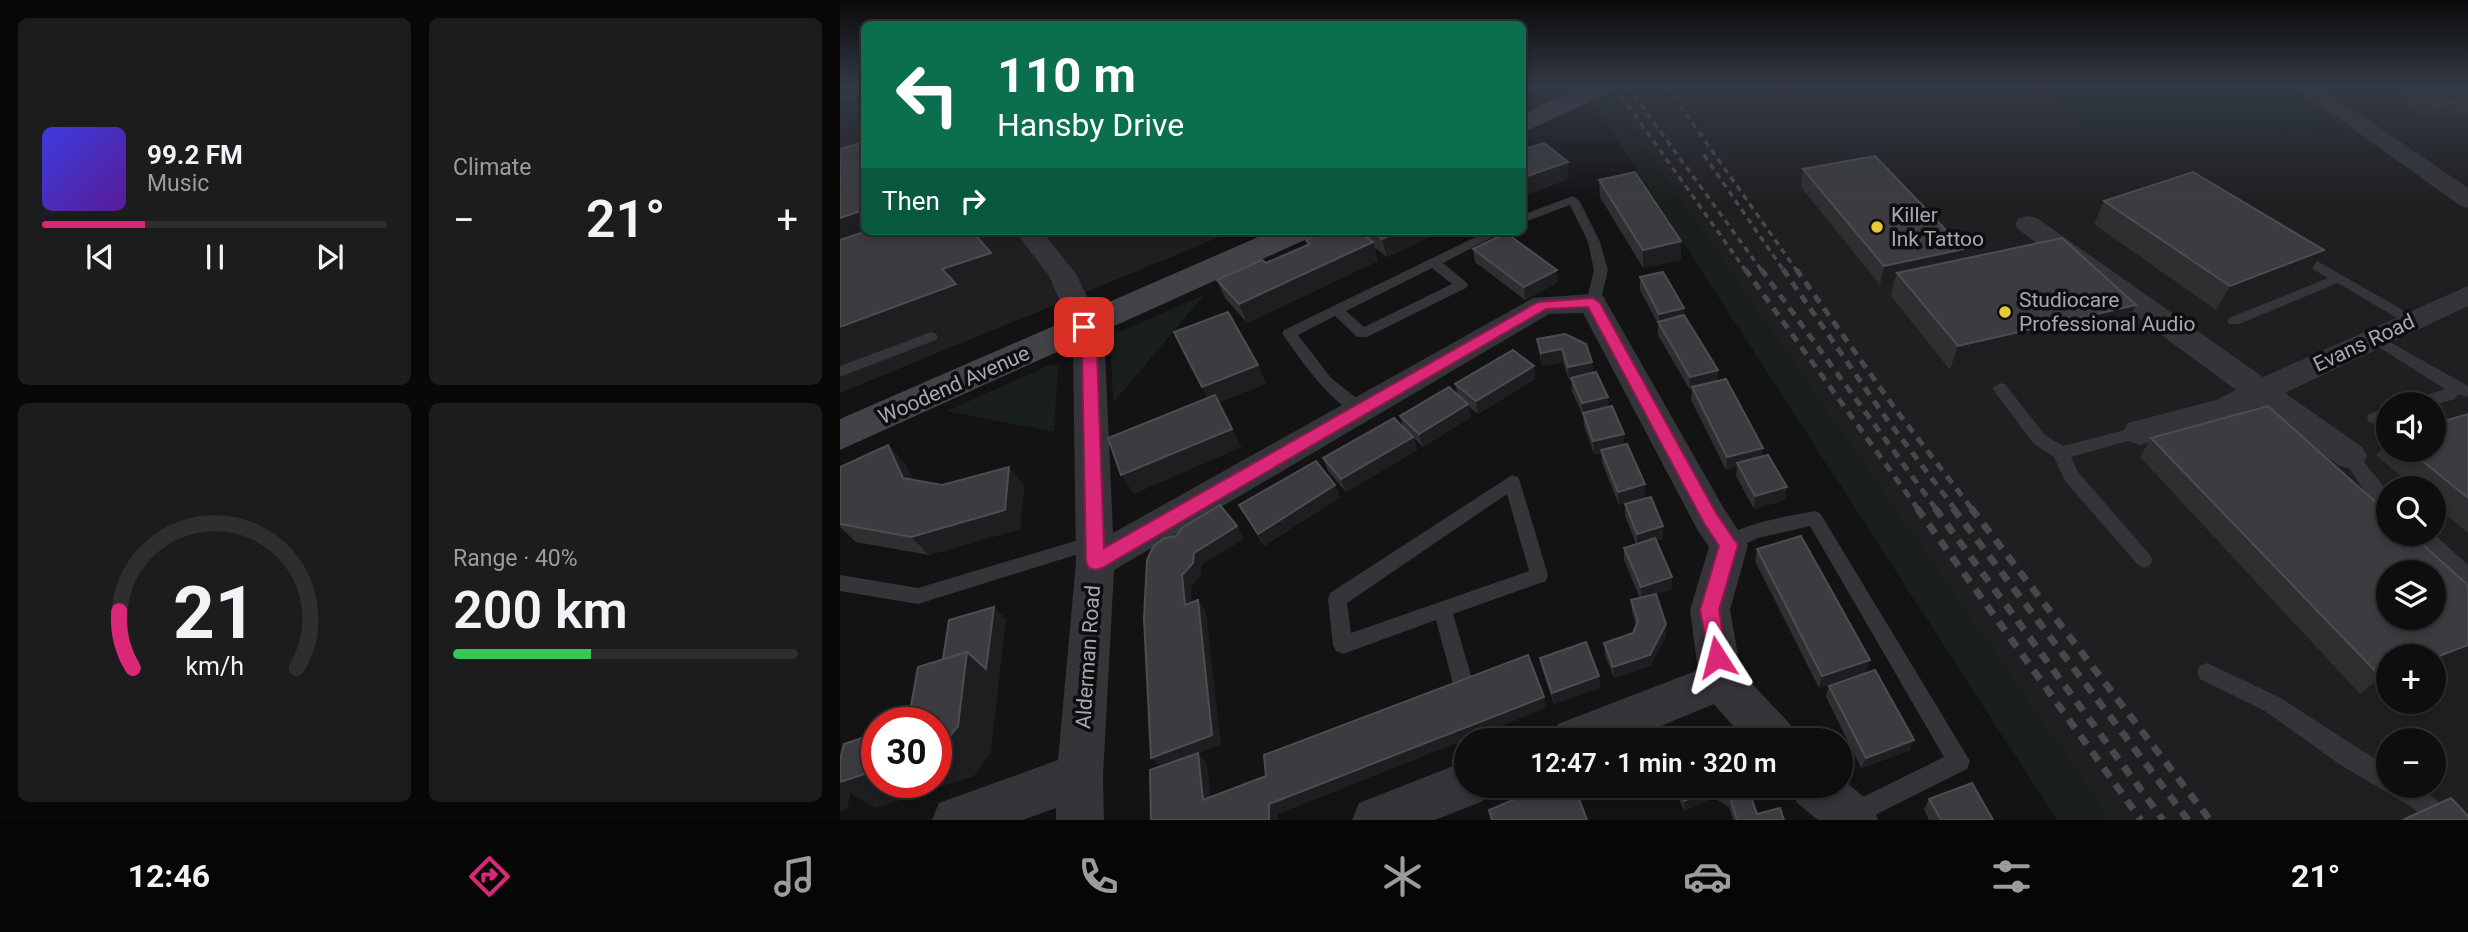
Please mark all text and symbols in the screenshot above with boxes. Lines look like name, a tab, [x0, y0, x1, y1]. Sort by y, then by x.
text: 110 m	[997, 47, 1136, 104]
icon: left	[882, 49, 973, 140]
text: Hansby Drive	[997, 106, 1184, 144]
text: 99.2 FM	[147, 140, 243, 170]
text: Climate	[453, 154, 532, 181]
text: Music	[147, 170, 209, 197]
icon: right	[954, 182, 992, 220]
text: Then	[882, 186, 940, 216]
text: 21°	[586, 189, 665, 250]
text: −	[453, 198, 475, 242]
text: +	[776, 198, 798, 242]
place label: Killer Ink Tattoo	[1891, 203, 1984, 251]
marker: Killer Ink Tattoo	[1869, 219, 1885, 235]
icon: previous	[81, 238, 119, 276]
icon: pause	[196, 238, 234, 276]
icon: next	[311, 238, 349, 276]
place label: Studiocare Professional Audio	[2019, 288, 2196, 336]
pin	[1054, 297, 1114, 357]
marker: Studiocare Professional Audio	[1997, 304, 2013, 320]
icon: arrive	[1065, 308, 1103, 346]
street label: Evans Road	[2310, 309, 2418, 377]
street label: Woodend Avenue	[875, 341, 1033, 429]
map controls	[2376, 392, 2446, 798]
button: sound	[2376, 392, 2446, 462]
button: search	[2376, 476, 2446, 546]
text: Range · 40%	[453, 545, 578, 572]
button: layers	[2376, 560, 2446, 630]
text: 21	[173, 571, 256, 657]
text: 200 km	[453, 580, 628, 641]
street label: Alderman Road	[1071, 584, 1105, 730]
position arrow	[1680, 620, 1754, 694]
button: +	[2376, 644, 2446, 714]
text: km/h	[185, 652, 244, 681]
speed limit sign: 30	[861, 707, 952, 798]
button: −	[2376, 728, 2446, 798]
text: 12:47 · 1 min · 320 m	[1530, 748, 1777, 778]
icon: directions	[465, 852, 514, 901]
icon: music	[770, 852, 819, 901]
icon: phone	[1074, 852, 1123, 901]
icon: climate	[1378, 852, 1427, 901]
icon: car	[1683, 852, 1732, 901]
icon: filters	[1987, 852, 2036, 901]
text: 12:46	[128, 857, 210, 895]
text: 21°	[2291, 857, 2340, 895]

